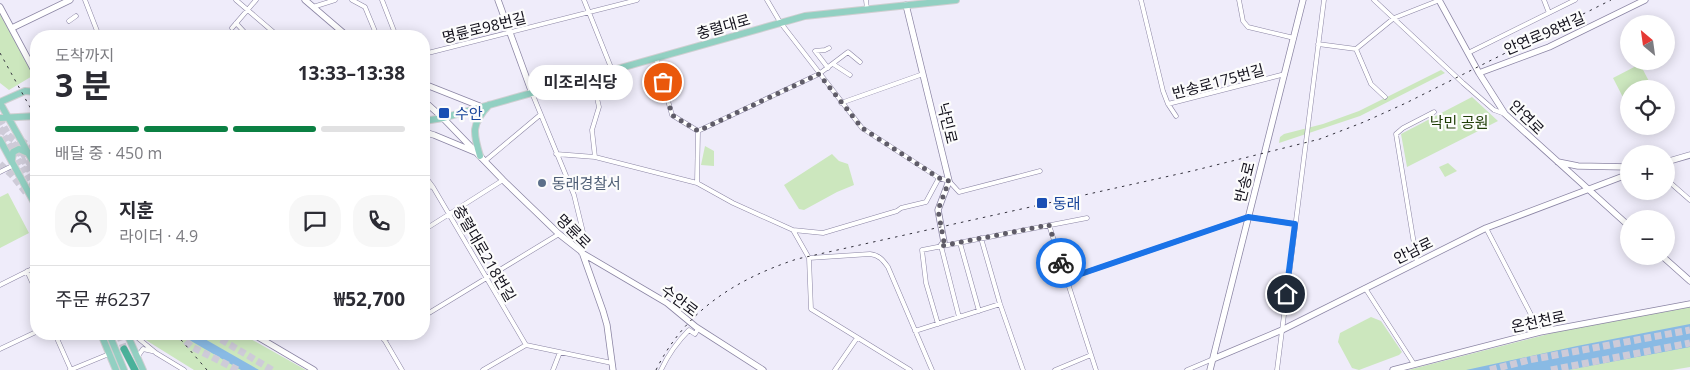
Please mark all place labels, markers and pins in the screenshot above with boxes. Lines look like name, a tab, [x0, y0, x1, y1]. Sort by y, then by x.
pin	[642, 61, 684, 103]
callout: 미조리식당	[528, 64, 633, 100]
place label: 수안	[455, 103, 483, 123]
marker: 수안	[437, 106, 451, 120]
place label: 동래경찰서	[552, 173, 621, 193]
marker: 동래경찰서	[536, 177, 548, 189]
place label: 동래	[1053, 193, 1081, 213]
marker: 동래	[1035, 196, 1049, 210]
pin	[1265, 273, 1307, 315]

